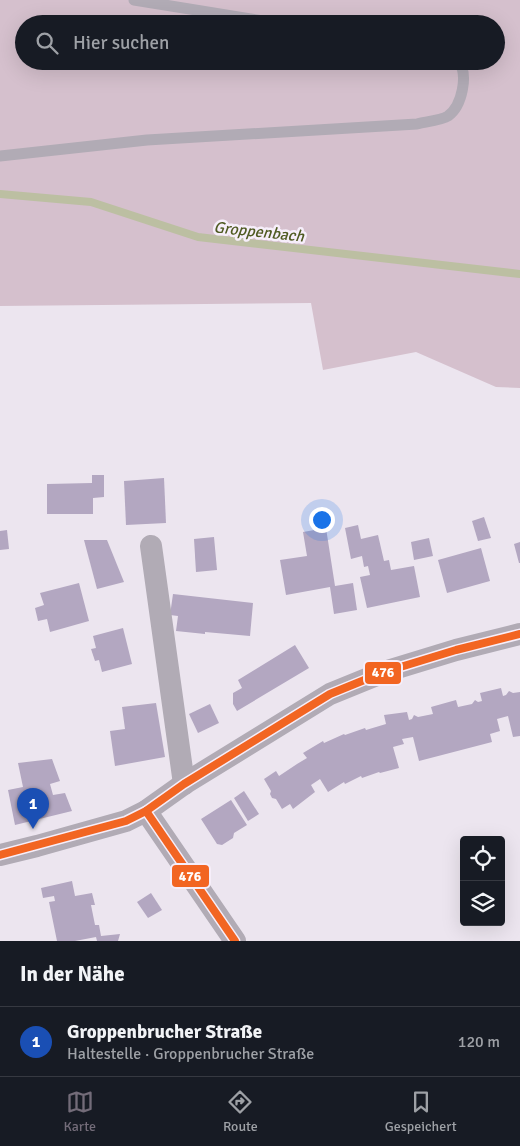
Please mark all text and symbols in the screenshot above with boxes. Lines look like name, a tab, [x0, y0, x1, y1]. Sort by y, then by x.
search box	[15, 15, 505, 70]
icon: search	[33, 29, 61, 57]
text: Hier suchen	[73, 31, 169, 55]
water label: Groppenbach	[213, 217, 306, 247]
your location	[309, 507, 335, 533]
line badge: 476	[364, 661, 402, 685]
text: 476	[372, 664, 395, 681]
pin: 1	[17, 788, 49, 829]
map controls	[460, 836, 505, 926]
button: locate	[460, 836, 505, 881]
line badge: 476	[171, 864, 210, 888]
text: 476	[179, 868, 202, 885]
button: layers	[460, 881, 505, 926]
text: In der Nähe	[20, 961, 125, 987]
text: Groppenbrucher Straße	[67, 1020, 262, 1044]
text: 1	[32, 1032, 40, 1052]
text: 120 m	[458, 1032, 500, 1052]
text: Haltestelle · Groppenbrucher Straße	[67, 1044, 314, 1064]
tab: Karte	[63, 1088, 96, 1135]
tab: Route	[223, 1088, 258, 1135]
tab: Gespeichert	[385, 1088, 457, 1135]

